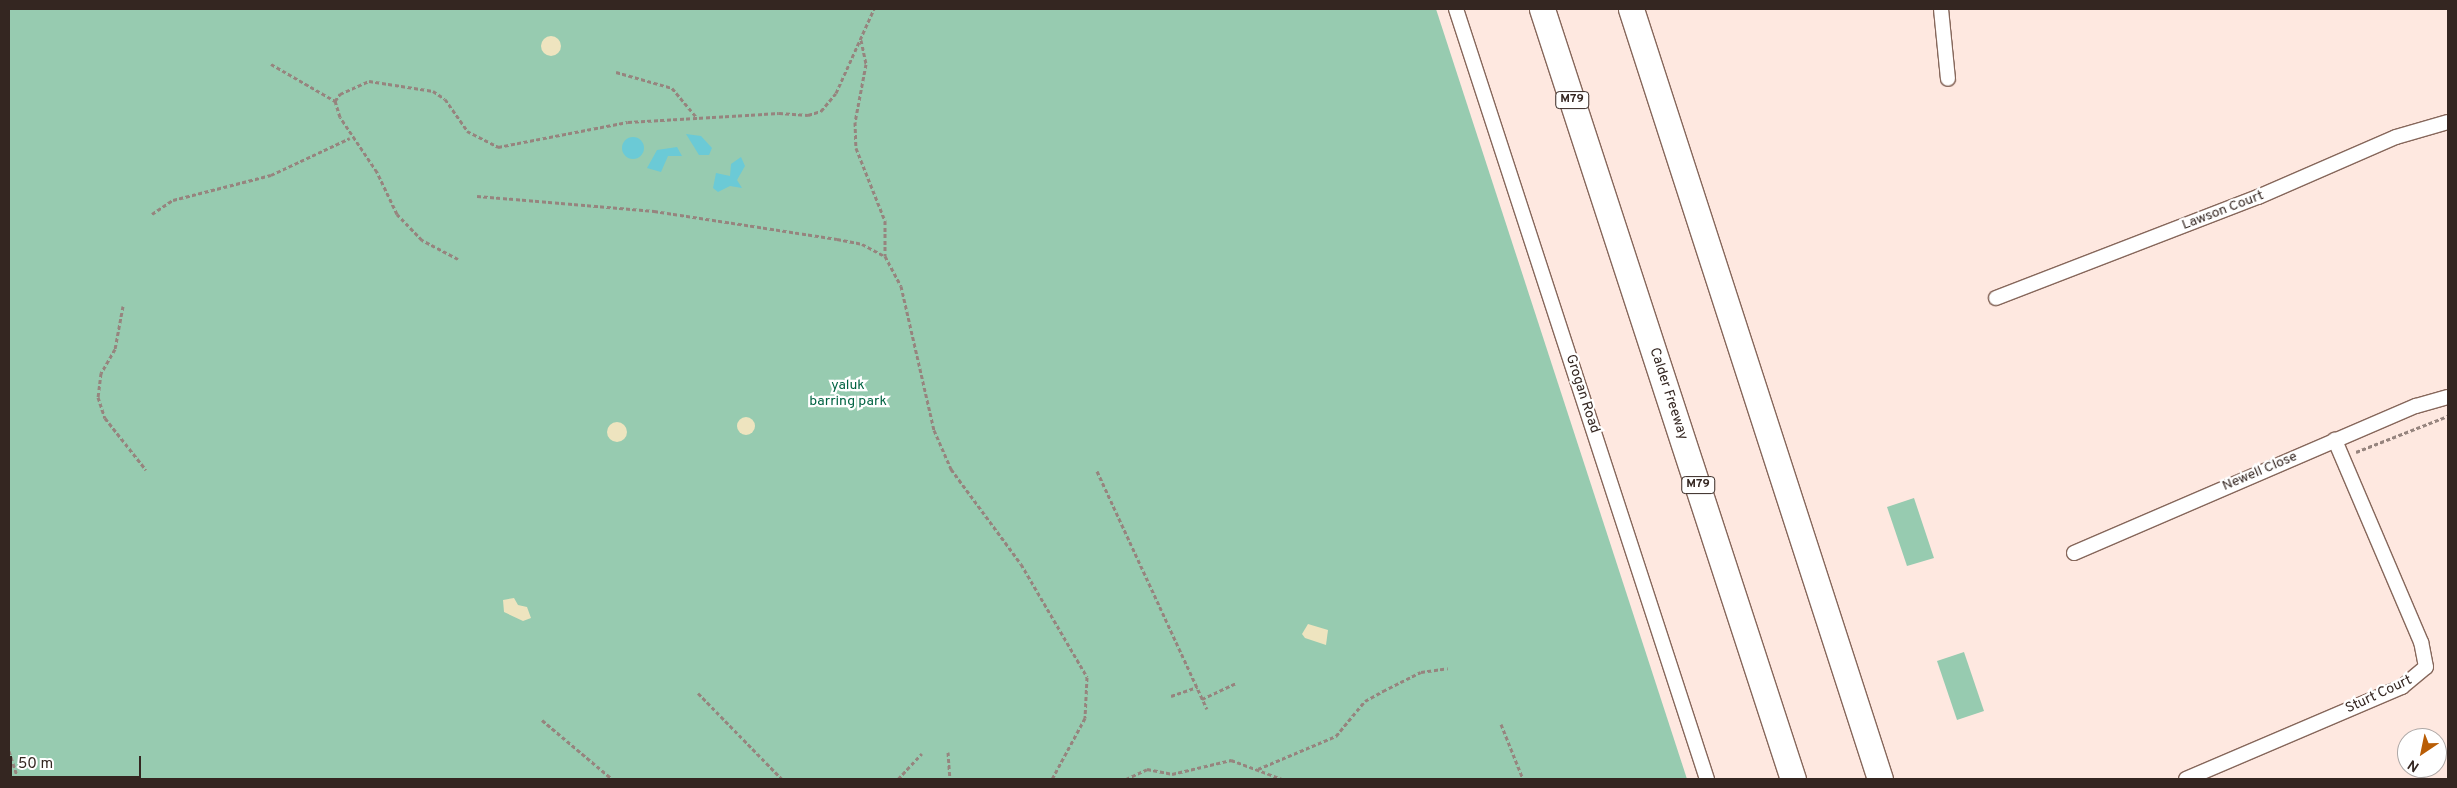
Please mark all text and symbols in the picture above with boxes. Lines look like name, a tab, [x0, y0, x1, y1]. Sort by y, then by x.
road number: M79	[1554, 90, 1590, 110]
street label: Lawson Court	[2180, 188, 2266, 234]
street label: Calder Freeway	[1645, 346, 1691, 442]
street label: Grogan Road	[1561, 352, 1603, 436]
park label: yaluk barring park	[809, 378, 887, 411]
street label: Newell Close	[2220, 449, 2300, 495]
road number: M79	[1680, 476, 1716, 494]
street label: Sturt Court	[2343, 672, 2415, 718]
north arrow	[2397, 728, 2447, 778]
scale bar	[12, 746, 144, 778]
text: 50 m	[18, 755, 53, 774]
text: N	[2405, 755, 2423, 775]

